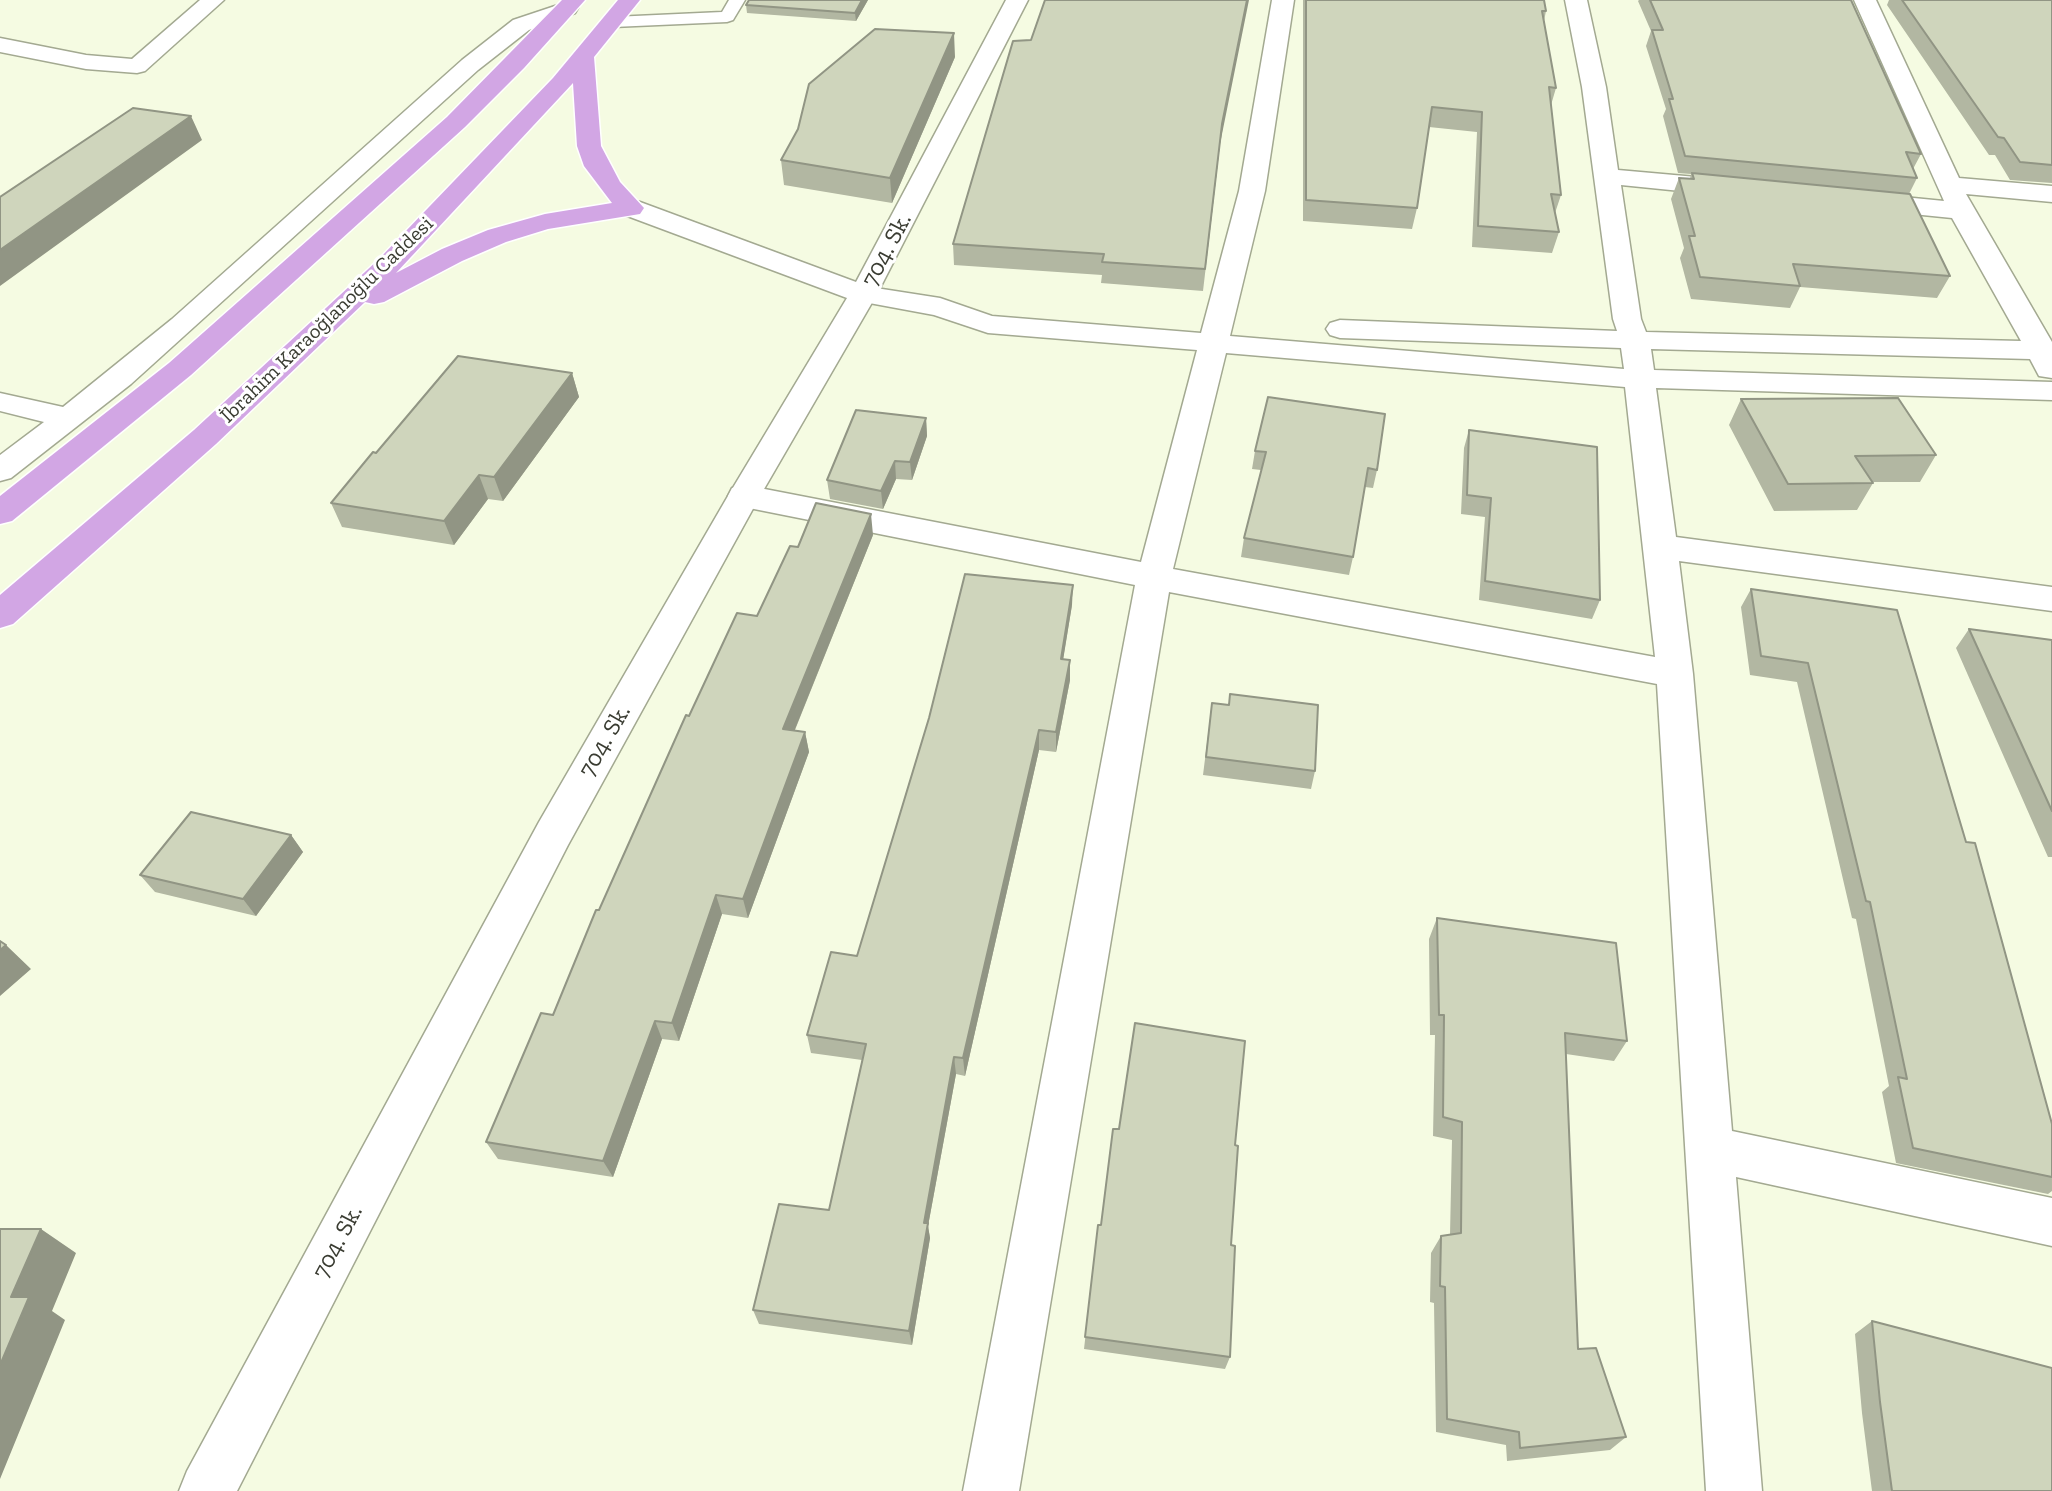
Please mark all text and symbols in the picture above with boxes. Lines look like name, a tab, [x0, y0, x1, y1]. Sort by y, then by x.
street label: 704. Sk.	[856, 208, 918, 292]
street label: İbrahim Karaoğlanoğlu Caddesi	[215, 212, 439, 428]
street label: 704. Sk.	[573, 700, 637, 782]
street label: 704. Sk.	[307, 1200, 369, 1284]

